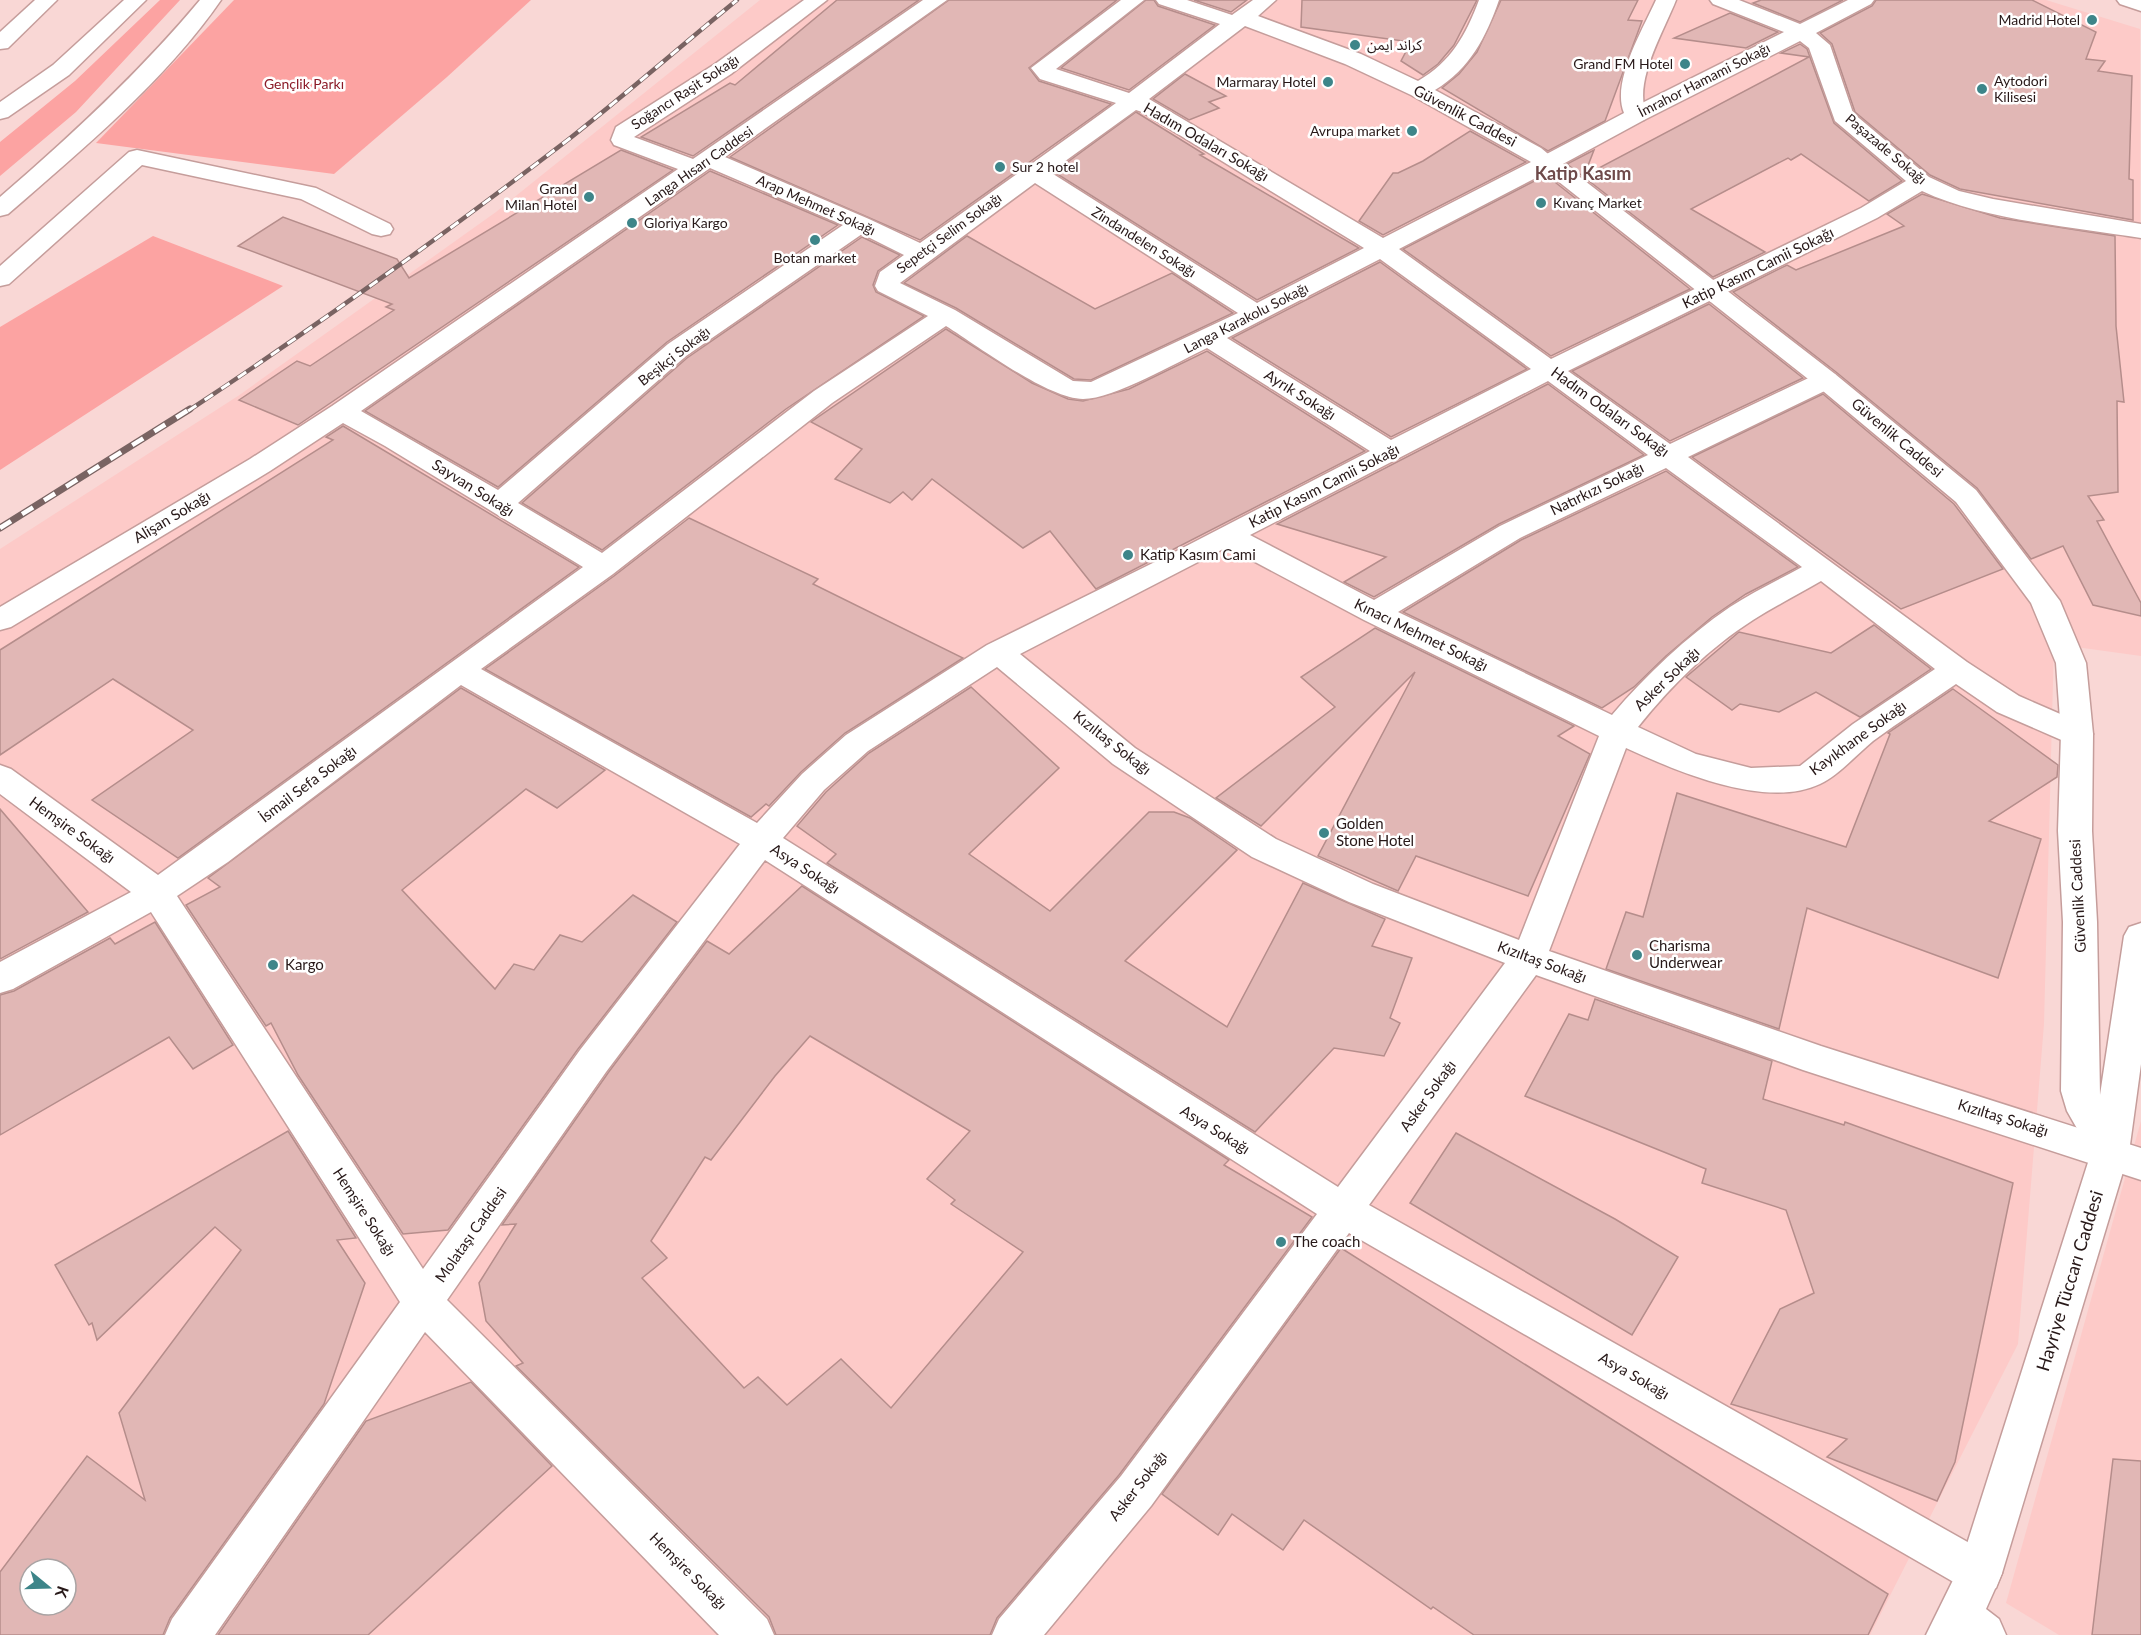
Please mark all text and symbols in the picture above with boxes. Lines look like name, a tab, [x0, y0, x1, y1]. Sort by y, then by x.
place label: Madrid Hotel	[1999, 11, 2080, 28]
marker: Madrid Hotel	[2085, 13, 2099, 27]
place label: كراند ايمن	[1367, 36, 1422, 54]
marker: كراند ايمن	[1348, 38, 1362, 52]
street label: İmrahor Hamami Sokağı	[1635, 39, 1773, 120]
street label: Soğancı Raşit Sokağı	[628, 50, 742, 133]
place label: Grand FM Hotel	[1573, 55, 1673, 72]
marker: Grand FM Hotel	[1678, 57, 1692, 71]
place label: Aytodori Kilisesi	[1994, 72, 2047, 105]
place label: Marmaray Hotel	[1216, 73, 1316, 90]
park label: Gençlik Parkı	[264, 75, 344, 92]
marker: Marmaray Hotel	[1321, 75, 1335, 89]
street label: Güvenlik Caddesi	[1411, 80, 1520, 150]
marker: Aytodori Kilisesi	[1975, 82, 1989, 96]
street label: Hadım Odaları Sokağı	[1141, 98, 1272, 184]
street label: Paşazade Sokağı	[1842, 110, 1930, 187]
street label: Langa Hısarı Caddesi	[642, 122, 756, 209]
place label: Avrupa market	[1310, 122, 1400, 139]
marker: Avrupa market	[1405, 124, 1419, 138]
place label: Sur 2 hotel	[1012, 158, 1079, 175]
marker: Sur 2 hotel	[993, 160, 1007, 174]
district label: Katip Kasım	[1535, 162, 1631, 184]
street label: Arap Mehmet Sokağı	[754, 171, 878, 238]
place label: Grand Milan Hotel	[505, 180, 577, 213]
street label: Sepetçi Selim Sokağı	[893, 189, 1005, 276]
marker: Grand Milan Hotel	[582, 190, 596, 204]
place label: Kıvanç Market	[1553, 194, 1642, 211]
marker: Kıvanç Market	[1534, 196, 1548, 210]
street label: Zindandelen Sokağı	[1089, 203, 1200, 281]
place label: Gloriya Kargo	[644, 214, 728, 231]
marker: Gloriya Kargo	[625, 216, 639, 230]
street label: Katip Kasım Camii Sokağı	[1679, 223, 1836, 312]
marker: Botan market	[808, 233, 822, 247]
place label: Botan market	[774, 249, 856, 266]
street label: Langa Karakolu Sokağı	[1181, 279, 1311, 356]
street label: Beşikçi Sokağı	[634, 322, 713, 389]
street label: Hadım Odaları Sokağı	[1548, 362, 1673, 460]
street label: Ayrık Sokağı	[1261, 365, 1340, 423]
street label: Güvenlik Caddesi	[1848, 394, 1947, 481]
street label: Katip Kasım Camii Sokağı	[1245, 439, 1402, 531]
street label: Sayvan Sokağı	[429, 455, 518, 520]
street label: Natırkızı Sokağı	[1547, 458, 1646, 519]
street label: Alişan Sokağı	[130, 486, 213, 546]
place label: Katip Kasım Cami	[1140, 545, 1256, 563]
marker: Katip Kasım Cami	[1121, 548, 1135, 562]
street label: Kınacı Mehmet Sokağı	[1352, 594, 1491, 674]
street label: Asker Sokağı	[1630, 643, 1703, 714]
street label: Kayıkhane Sokağı	[1806, 696, 1909, 778]
street label: Kızıltaş Sokağı	[1070, 706, 1155, 778]
street label: İsmail Sefa Sokağı	[255, 741, 359, 826]
street label: Hemşire Sokağı	[26, 792, 119, 866]
place label: Golden Stone Hotel	[1336, 814, 1414, 849]
marker: Golden Stone Hotel	[1317, 826, 1331, 840]
street label: Asya Sokağı	[768, 839, 843, 897]
street label: Güvenlik Caddesi	[2065, 839, 2089, 953]
place label: Charisma Underwear	[1649, 936, 1723, 971]
street label: Kızıltaş Sokağı	[1495, 937, 1589, 986]
marker: Charisma Underwear	[1630, 948, 1644, 962]
place label: Kargo	[285, 955, 324, 973]
marker: Kargo	[266, 958, 280, 972]
street label: Asker Sokağı	[1395, 1056, 1459, 1135]
street label: Kızıltaş Sokağı	[1956, 1095, 2051, 1139]
street label: Asya Sokağı	[1177, 1101, 1254, 1158]
street label: Hemşire Sokağı	[330, 1164, 400, 1259]
street label: Molataşı Caddesi	[431, 1183, 510, 1286]
street label: Hayriye Tüccarı Caddesi	[2031, 1188, 2107, 1374]
place label: The coach	[1293, 1232, 1360, 1250]
marker: The coach	[1274, 1235, 1288, 1249]
street label: Asya Sokağı	[1596, 1348, 1673, 1403]
street label: Asker Sokağı	[1104, 1447, 1170, 1524]
street label: Hemşire Sokağı	[646, 1528, 731, 1613]
north arrow	[18, 1557, 78, 1617]
text: K	[52, 1584, 73, 1601]

